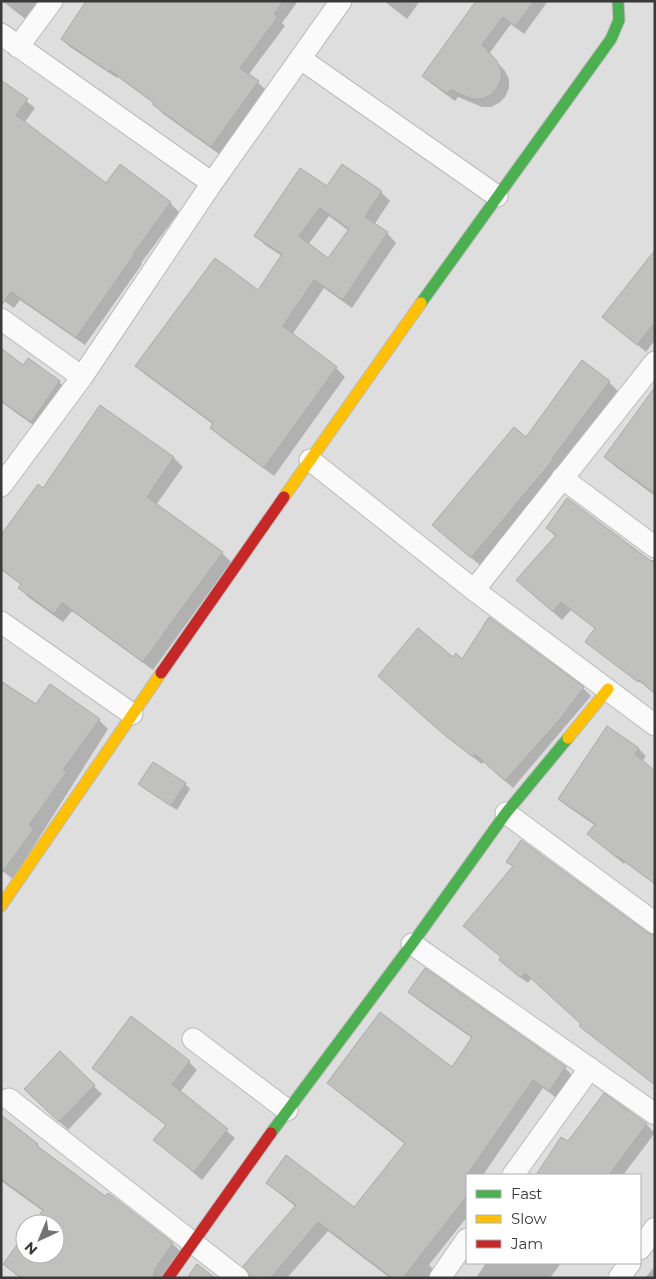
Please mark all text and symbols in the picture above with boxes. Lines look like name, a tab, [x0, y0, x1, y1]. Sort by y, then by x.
legend	[466, 1174, 641, 1264]
text: Fast	[511, 1184, 542, 1203]
text: Slow	[511, 1209, 547, 1228]
north arrow	[15, 1214, 65, 1264]
text: Jam	[510, 1234, 543, 1253]
text: N	[21, 1238, 41, 1259]

